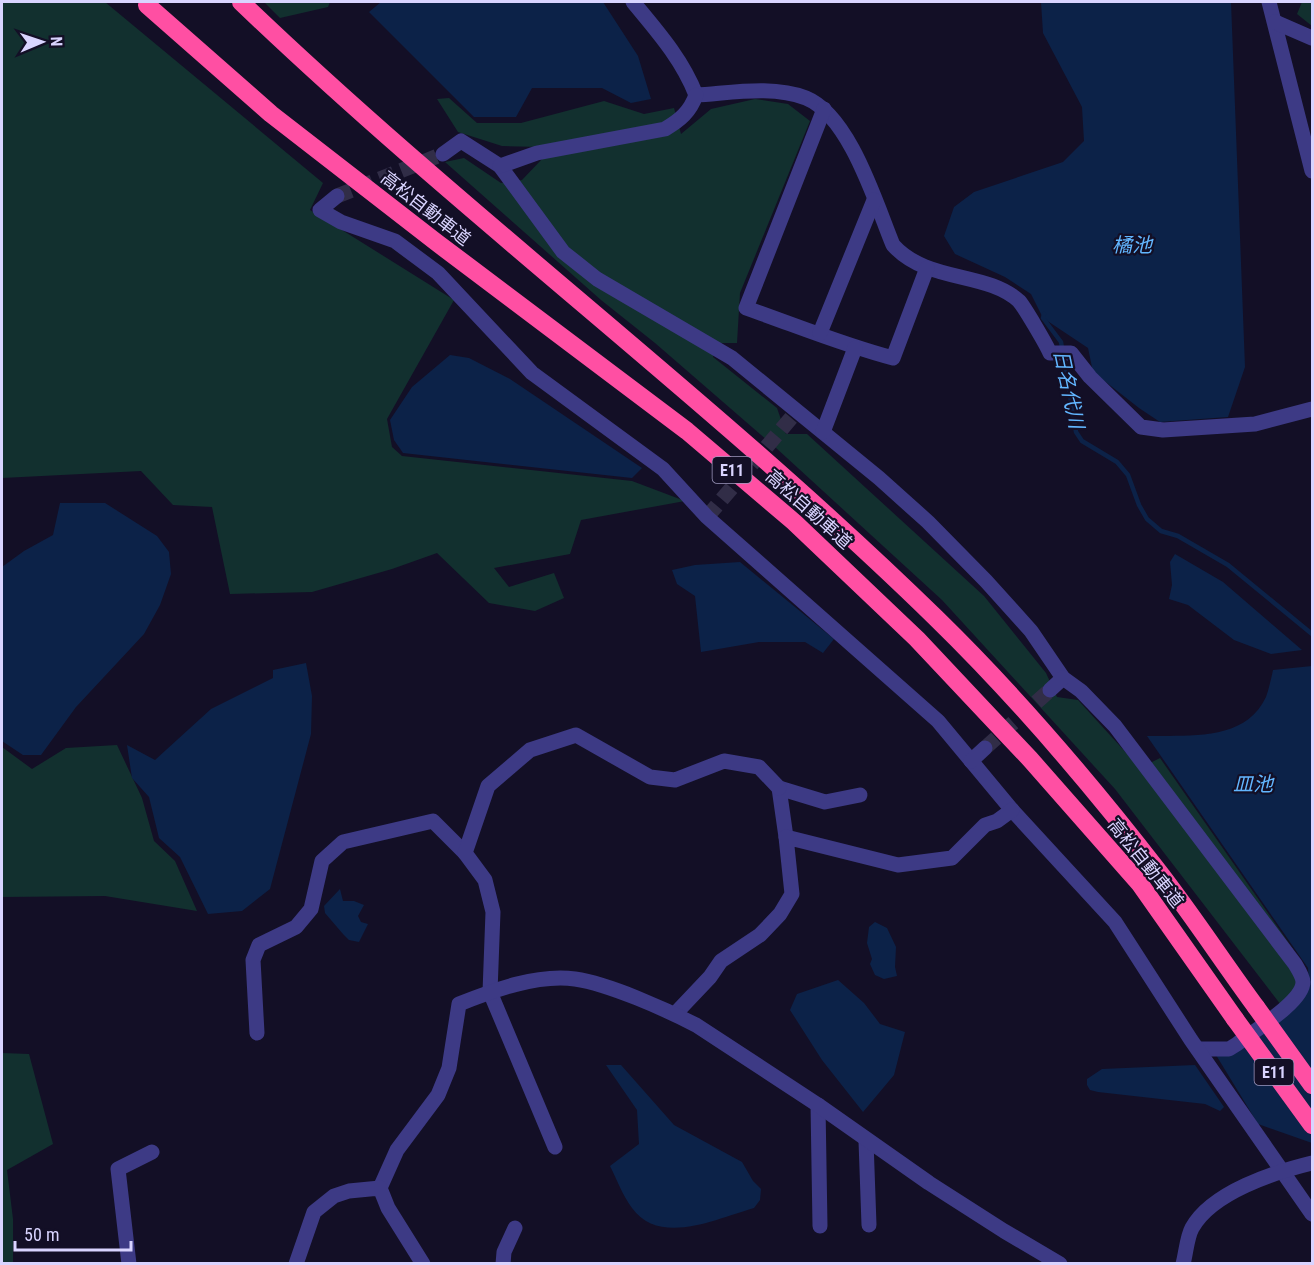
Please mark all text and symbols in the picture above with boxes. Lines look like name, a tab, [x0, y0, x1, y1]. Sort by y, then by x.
north arrow	[12, 12, 72, 72]
text: N	[47, 36, 66, 47]
street label: 高松自動車道	[377, 166, 475, 250]
water label: 橘池	[1112, 233, 1154, 257]
water label: 日名代川	[1049, 347, 1089, 433]
road number: E11	[712, 457, 752, 483]
street label: 高松自動車道	[762, 465, 856, 553]
water label: 皿池	[1233, 772, 1275, 796]
street label: 高松自動車道	[1104, 814, 1188, 912]
road number: E11	[1254, 1059, 1294, 1085]
scale bar	[15, 1214, 130, 1252]
text: 50 m	[24, 1224, 59, 1245]

